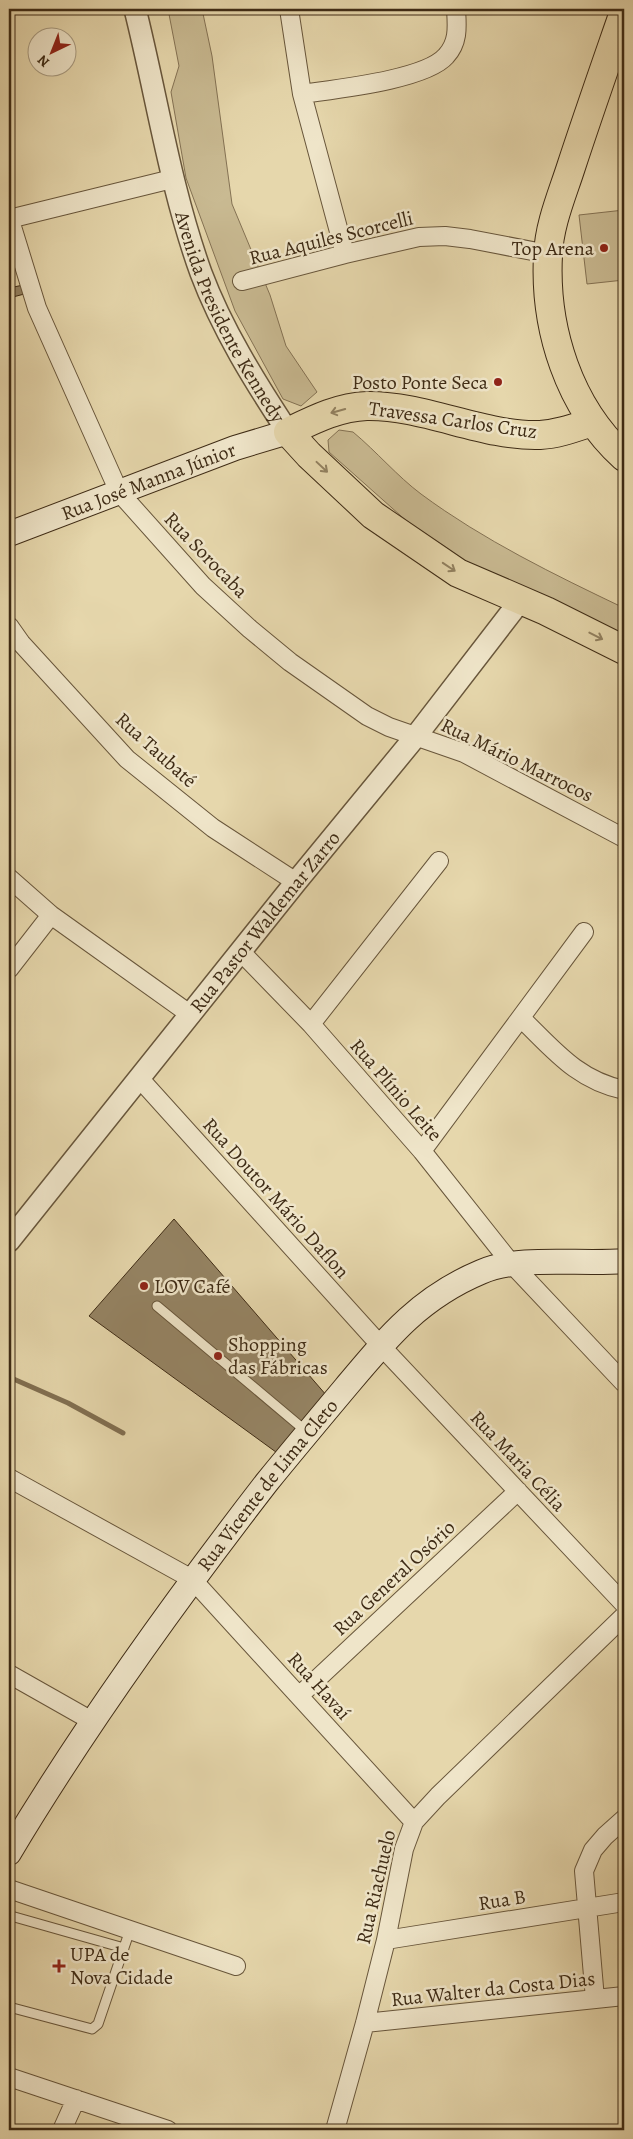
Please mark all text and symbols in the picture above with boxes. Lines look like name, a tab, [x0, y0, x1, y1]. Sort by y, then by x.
north arrow	[28, 28, 78, 78]
text: N	[33, 51, 54, 72]
street label: Rua Aquiles Scorcelli	[246, 205, 416, 271]
street label: Avenida Presidente Kennedy	[168, 207, 292, 429]
place label: Top Arena	[512, 235, 595, 262]
marker: Top Arena	[598, 242, 610, 254]
place label: Posto Ponte Seca	[352, 369, 489, 396]
marker: Posto Ponte Seca	[492, 376, 504, 388]
street label: Travessa Carlos Cruz	[367, 395, 539, 445]
one-way arrow	[330, 406, 346, 416]
street label: Rua José Manna Júnior	[57, 435, 240, 526]
one-way arrow	[315, 461, 328, 473]
street label: Rua Sorocaba	[158, 506, 255, 605]
one-way arrow	[442, 562, 456, 572]
one-way arrow	[588, 632, 603, 641]
street label: Rua Taubaté	[110, 706, 203, 794]
street label: Rua Mário Marrocos	[436, 711, 598, 809]
street label: Rua Pastor Waldemar Zarro	[183, 825, 346, 1018]
street label: Rua Plínio Leite	[344, 1033, 448, 1147]
street label: Rua Doutor Mário Daflon	[196, 1112, 356, 1284]
place label: LOV Café	[154, 1273, 231, 1300]
marker: LOV Café	[138, 1280, 150, 1292]
place label: Shopping das Fábricas	[228, 1331, 328, 1381]
marker: Shopping das Fábricas	[212, 1350, 224, 1362]
street label: Rua Vicente de Lima Cleto	[191, 1393, 344, 1577]
street label: Rua Maria Célia	[464, 1405, 572, 1518]
street label: Rua General Osório	[327, 1514, 461, 1642]
street label: Rua Havaí	[281, 1646, 357, 1726]
street label: Rua Riachuelo	[350, 1827, 402, 1947]
street label: Rua B	[476, 1883, 528, 1917]
place label: UPA de Nova Cidade	[70, 1941, 173, 1991]
marker: UPA de Nova Cidade	[52, 1959, 66, 1973]
street label: Rua Walter da Costa Dias	[390, 1965, 596, 2013]

